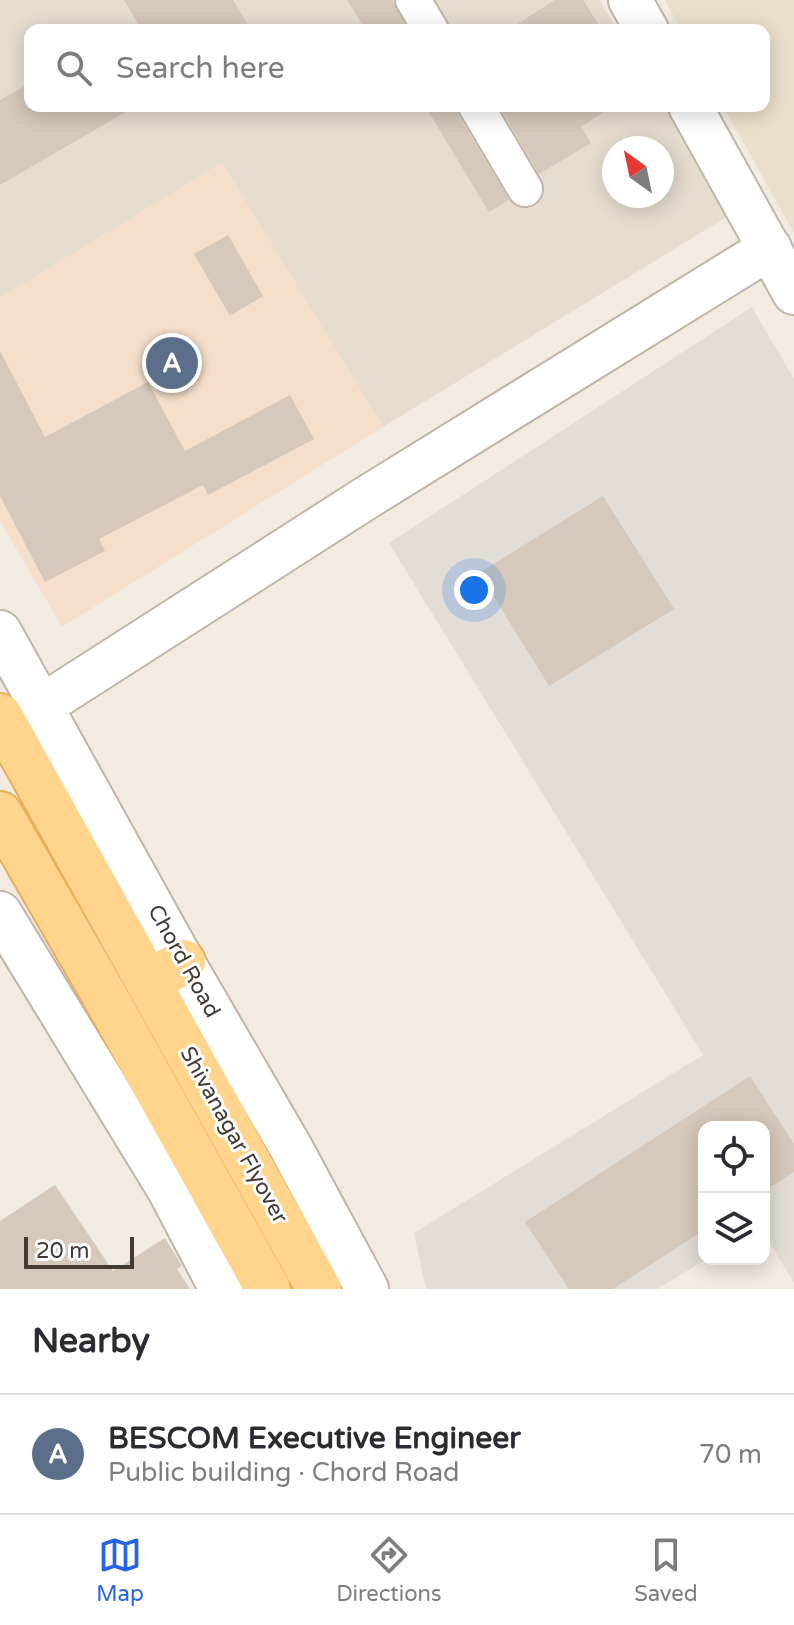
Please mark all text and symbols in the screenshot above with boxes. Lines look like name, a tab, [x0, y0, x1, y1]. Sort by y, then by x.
search box	[24, 24, 770, 112]
icon: search	[52, 46, 96, 90]
text: Search here	[116, 50, 285, 87]
north arrow	[602, 136, 674, 208]
pin: A	[146, 333, 198, 393]
your location	[454, 570, 494, 610]
street label: Chord Road	[142, 900, 226, 1022]
street label: Shivanagar Flyover	[175, 1042, 294, 1229]
map controls	[698, 1121, 770, 1265]
button: locate	[698, 1121, 770, 1193]
button: layers	[698, 1193, 770, 1265]
scale bar	[24, 1233, 134, 1269]
text: 20 m	[36, 1238, 90, 1264]
text: Nearby	[32, 1321, 150, 1362]
text: BESCOM Executive Engineer	[108, 1420, 521, 1457]
text: A	[48, 1439, 68, 1470]
text: 70 m	[699, 1439, 762, 1470]
text: Public building · Chord Road	[108, 1457, 459, 1488]
tab: Map	[96, 1533, 144, 1607]
tab: Directions	[336, 1533, 442, 1607]
tab: Saved	[634, 1533, 698, 1607]

